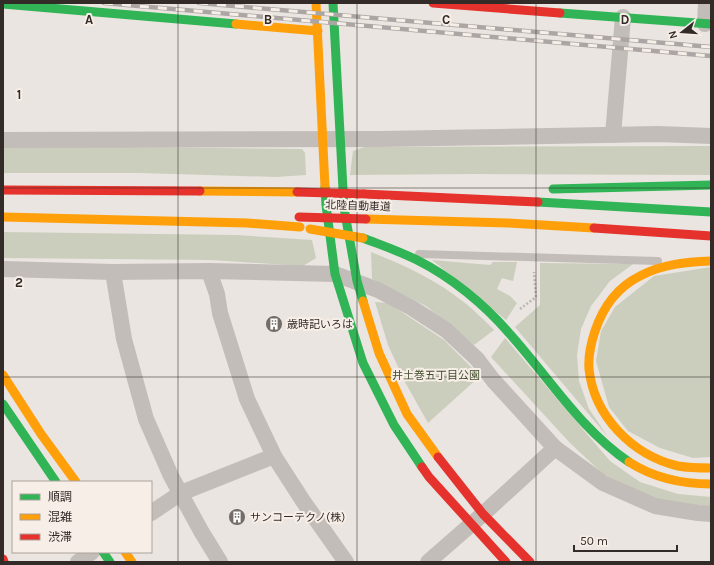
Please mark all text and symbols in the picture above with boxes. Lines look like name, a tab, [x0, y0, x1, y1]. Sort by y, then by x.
text: A	[85, 12, 93, 27]
text: B	[264, 12, 272, 27]
text: C	[442, 12, 450, 27]
text: D	[621, 12, 630, 27]
north arrow	[662, 12, 702, 52]
text: N	[666, 29, 680, 40]
text: 1	[17, 87, 21, 102]
street label: 北陸自動車道	[325, 198, 391, 214]
text: 2	[15, 275, 23, 290]
building icon: 歳時記いろは	[264, 314, 284, 334]
place label: 歳時記いろは	[287, 318, 353, 331]
park label: 井土巻五丁目公園	[392, 369, 480, 382]
legend	[12, 481, 152, 553]
text: 順調	[48, 490, 72, 504]
building icon: サンコーテクノ(株)	[227, 507, 247, 527]
text: 混雑	[48, 510, 72, 524]
place label: サンコーテクノ(株)	[250, 511, 345, 524]
scale bar	[574, 527, 677, 553]
text: 渋滞	[48, 530, 72, 544]
text: 50 m	[580, 534, 608, 548]

